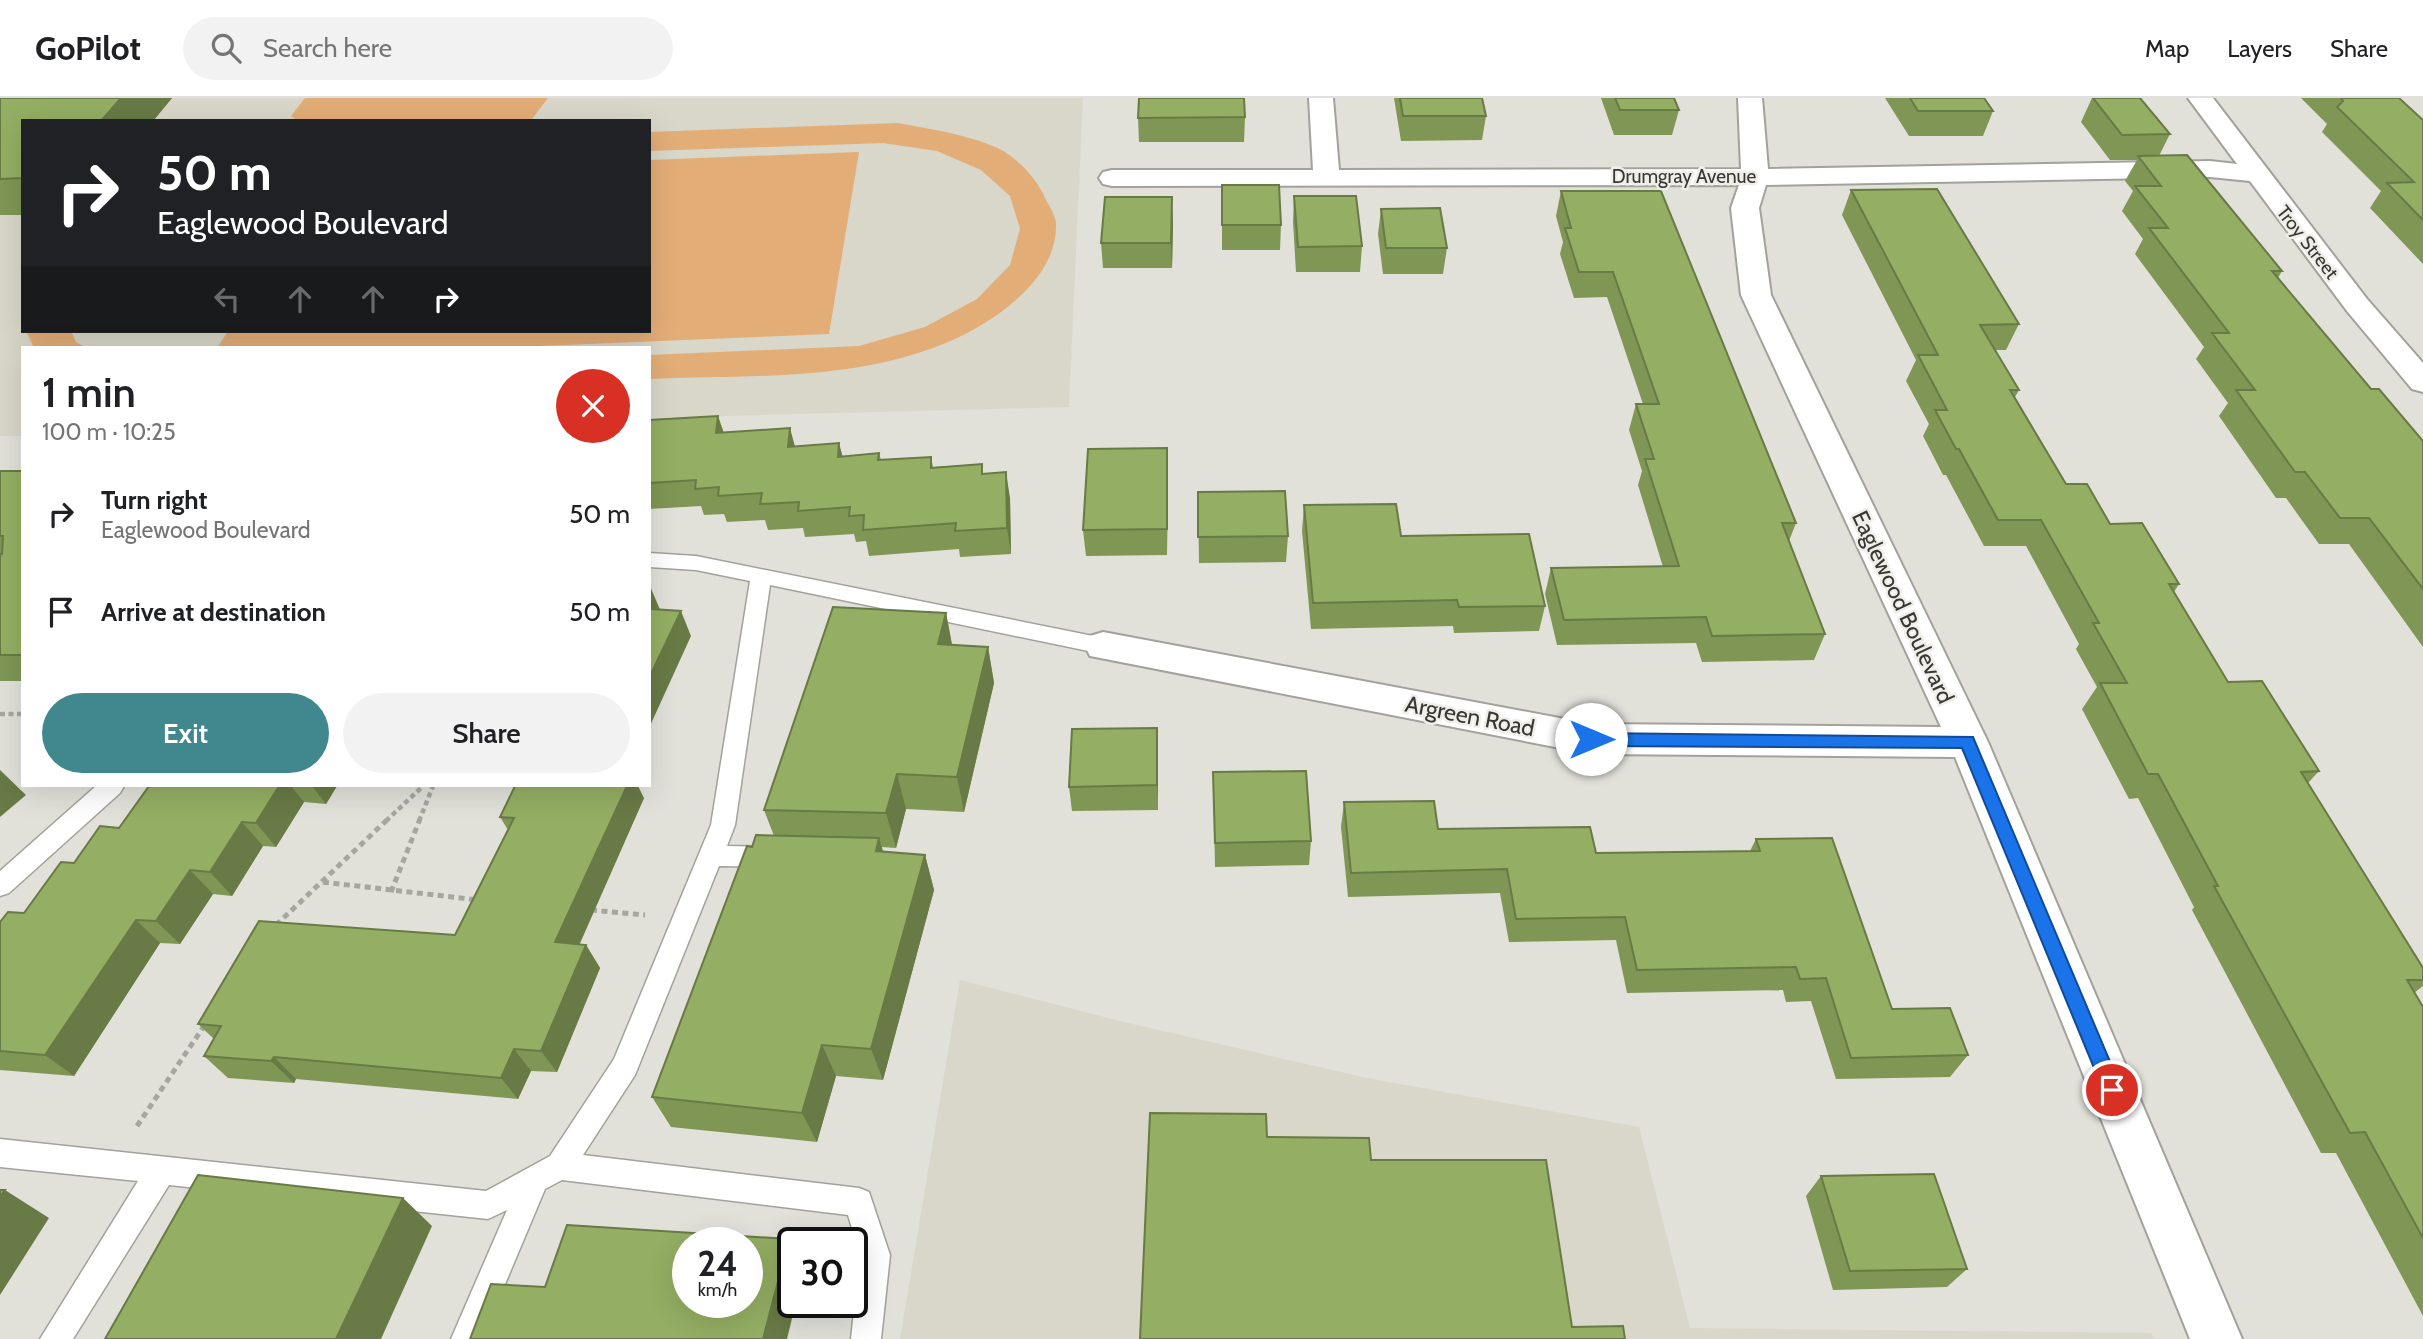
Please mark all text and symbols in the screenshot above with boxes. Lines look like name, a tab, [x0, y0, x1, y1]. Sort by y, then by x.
search box	[183, 17, 673, 80]
text: GoPilot	[35, 28, 141, 68]
icon: search	[207, 29, 245, 67]
text: Search here	[263, 32, 392, 64]
text: Map	[2145, 34, 2189, 63]
text: Layers	[2227, 34, 2292, 63]
text: Share	[2330, 34, 2388, 63]
text: 50 m	[157, 143, 272, 202]
icon: right	[42, 147, 133, 238]
street label: Drumgray Avenue	[1612, 165, 1757, 188]
street label: Troy Street	[2272, 201, 2344, 284]
text: Eaglewood Boulevard	[157, 203, 449, 242]
icon: left	[208, 280, 246, 318]
icon: ahead	[281, 280, 319, 318]
icon: ahead	[354, 280, 392, 318]
icon: right	[427, 280, 465, 318]
text: 1 min	[42, 366, 136, 418]
button: close	[556, 369, 630, 443]
text: 100 m · 10:25	[42, 418, 176, 446]
text: Turn right	[101, 484, 207, 516]
icon: right	[42, 495, 80, 533]
text: 50 m	[569, 498, 630, 530]
street label: Eaglewood Boulevard	[1846, 506, 1960, 708]
text: Eaglewood Boulevard	[101, 516, 311, 544]
icon: arrive	[42, 593, 80, 631]
text: Arrive at destination	[101, 596, 326, 628]
text: 50 m	[569, 596, 630, 628]
street label: Argreen Road	[1403, 690, 1537, 742]
button: Exit	[42, 693, 329, 773]
button: Share	[343, 693, 630, 773]
position arrow	[1554, 702, 1628, 776]
pin	[2082, 1060, 2142, 1120]
icon: arrive	[2093, 1071, 2131, 1109]
speed limit sign: 30	[777, 1227, 868, 1318]
text: 24	[697, 1242, 738, 1285]
text: km/h	[698, 1279, 737, 1301]

